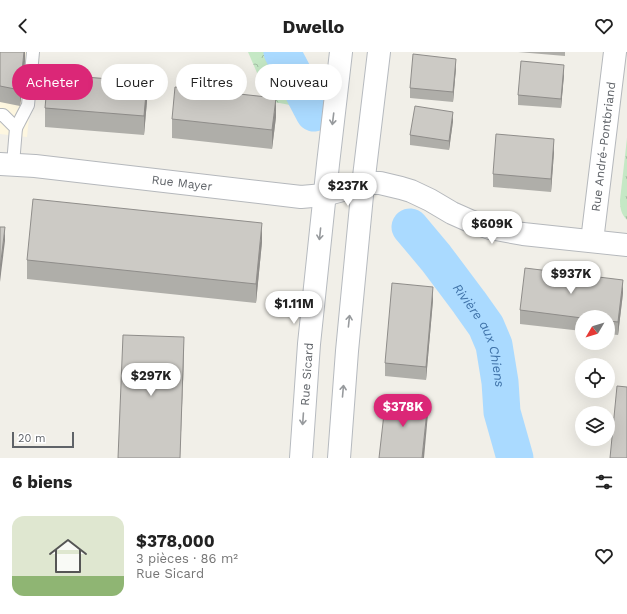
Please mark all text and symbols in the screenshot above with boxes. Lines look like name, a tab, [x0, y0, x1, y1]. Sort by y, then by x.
icon: back	[12, 15, 34, 37]
icon: heart	[593, 15, 615, 37]
text: Dwello	[283, 16, 344, 37]
chip: Acheter	[12, 64, 93, 100]
chip: Louer	[101, 64, 168, 100]
chip: Filtres	[176, 64, 247, 100]
chip: Nouveau	[255, 64, 342, 100]
street label: Rue André-Pontbriand	[589, 81, 618, 212]
one-way arrow	[330, 112, 337, 125]
street label: Rue Mayer	[151, 173, 213, 194]
pin: $237K	[320, 173, 376, 207]
text: $237K	[328, 178, 368, 193]
pin: $609K	[464, 211, 520, 245]
text: $609K	[471, 216, 513, 231]
one-way arrow	[317, 227, 324, 240]
pin: $937K	[543, 261, 599, 295]
text: $937K	[551, 266, 591, 281]
water label: Rivière aux Chiens	[450, 280, 508, 388]
pin: $1.11M	[261, 291, 327, 325]
text: $1.11M	[274, 296, 314, 311]
north arrow	[575, 310, 615, 350]
map controls	[575, 310, 615, 446]
one-way arrow	[346, 315, 353, 328]
street label: Rue Sicard	[298, 342, 316, 406]
button: locate	[575, 358, 615, 398]
pin: $297K	[123, 363, 179, 397]
text: $297K	[131, 368, 171, 383]
one-way arrow	[340, 385, 347, 398]
pin: $378K	[375, 394, 431, 428]
text: $378K	[383, 399, 423, 414]
button: layers	[575, 406, 615, 446]
one-way arrow	[300, 412, 307, 425]
scale bar	[12, 430, 74, 449]
text: 20 m	[18, 432, 46, 445]
icon: filters	[593, 471, 615, 493]
text: 6 biens	[12, 472, 72, 492]
text: $378,000	[136, 531, 215, 551]
icon: home	[44, 532, 92, 580]
icon: heart	[593, 545, 615, 567]
text: 3 pièces · 86 m²	[136, 551, 238, 566]
text: Rue Sicard	[136, 566, 204, 581]

